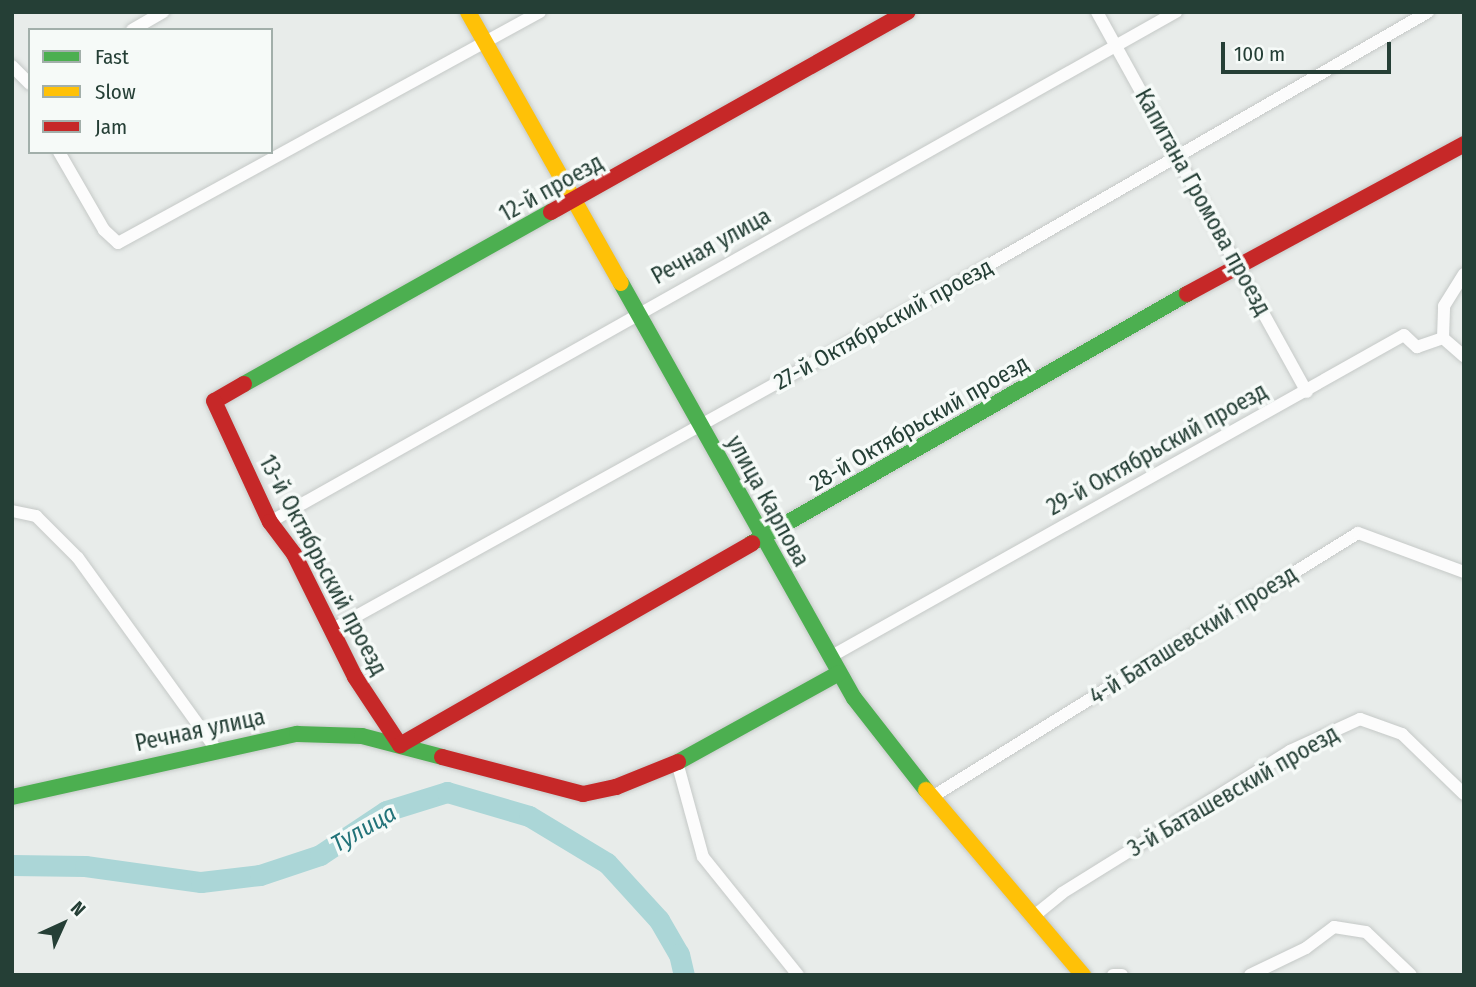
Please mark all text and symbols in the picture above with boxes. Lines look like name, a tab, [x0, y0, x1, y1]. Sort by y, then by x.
legend	[28, 28, 273, 154]
scale bar	[1224, 28, 1394, 72]
text: 100 m	[1234, 41, 1285, 67]
text: Fast	[95, 44, 129, 70]
text: Slow	[95, 79, 136, 105]
street label: Капитана Громова проезд	[1129, 84, 1277, 320]
text: Jam	[95, 114, 127, 140]
street label: 12-й проезд	[494, 148, 608, 228]
street label: Речная улица	[647, 202, 775, 290]
street label: 27-й Октябрьский проезд	[769, 252, 997, 396]
street label: 28-й Октябрьский проезд	[805, 349, 1033, 497]
street label: 29-й Октябрьский проезд	[1042, 377, 1272, 521]
street label: улица Карпова	[721, 431, 815, 571]
street label: 13-й Октябрьский проезд	[253, 450, 393, 680]
street label: 4-й Баташевский проезд	[1084, 560, 1302, 710]
street label: Речная улица	[133, 703, 267, 757]
street label: 3-й Баташевский проезд	[1123, 719, 1343, 863]
water label: Тулица	[326, 799, 402, 859]
north arrow	[28, 889, 98, 959]
text: N	[66, 897, 90, 921]

